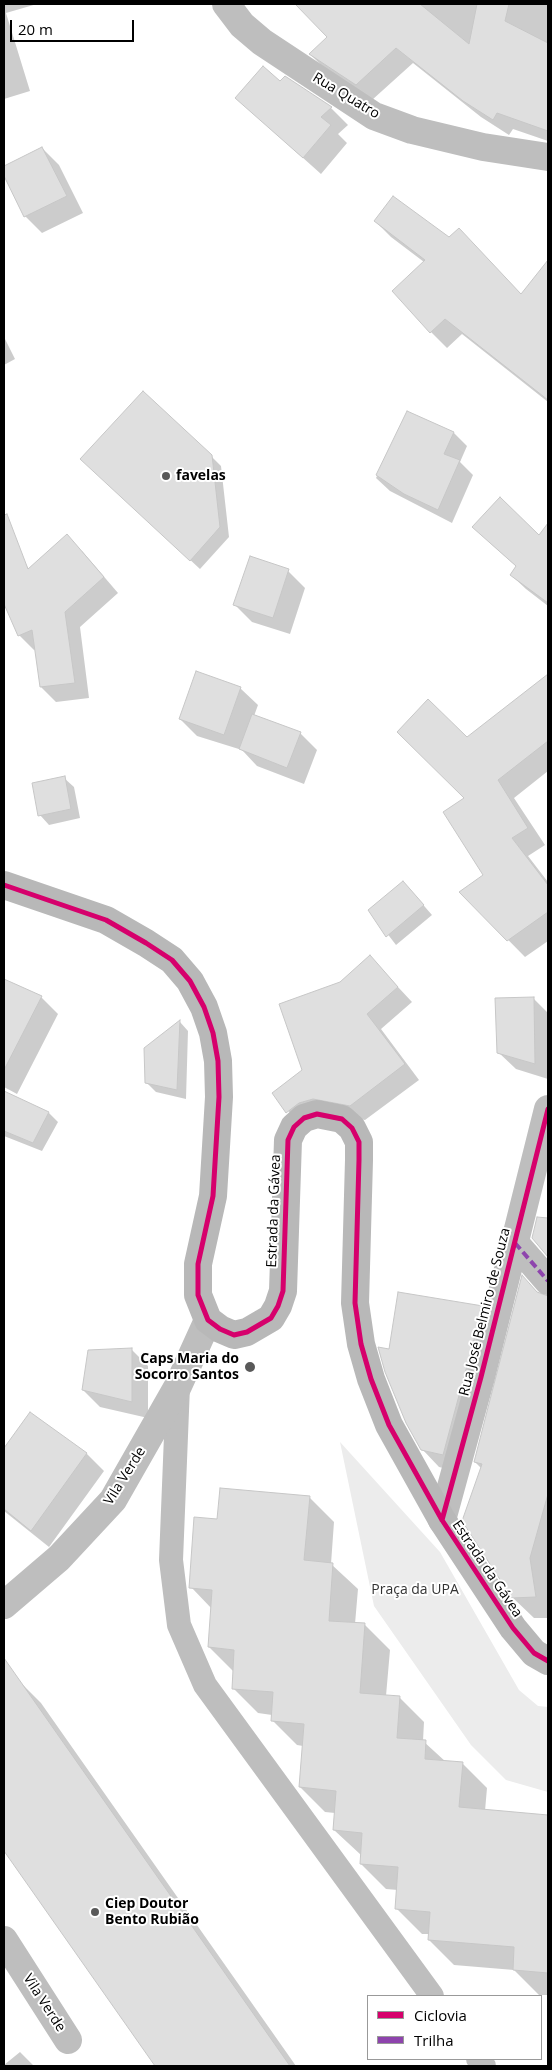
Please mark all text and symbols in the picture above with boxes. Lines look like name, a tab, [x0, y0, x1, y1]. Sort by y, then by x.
scale bar	[12, 10, 136, 42]
text: 20 m	[18, 19, 53, 39]
street label: Rua Quatro	[310, 69, 382, 123]
place label: favelas	[176, 468, 226, 484]
marker: favelas	[160, 470, 172, 482]
street label: Estrada da Gávea	[264, 1154, 284, 1268]
street label: Rua José Belmiro de Souza	[456, 1226, 514, 1398]
place label: Caps Maria do Socorro Santos	[135, 1351, 239, 1384]
marker: Caps Maria do Socorro Santos	[243, 1360, 257, 1374]
street label: Vila Verde	[101, 1444, 149, 1508]
street label: Estrada da Gávea	[448, 1517, 526, 1621]
park label: Praça da UPA	[371, 1582, 459, 1598]
place label: Ciep Doutor Bento Rubião	[105, 1896, 199, 1928]
marker: Ciep Doutor Bento Rubião	[89, 1906, 101, 1918]
street label: Vila Verde	[19, 1971, 69, 2035]
legend	[367, 1995, 542, 2060]
text: Ciclovia	[414, 2005, 467, 2025]
text: Trilha	[414, 2030, 454, 2050]

